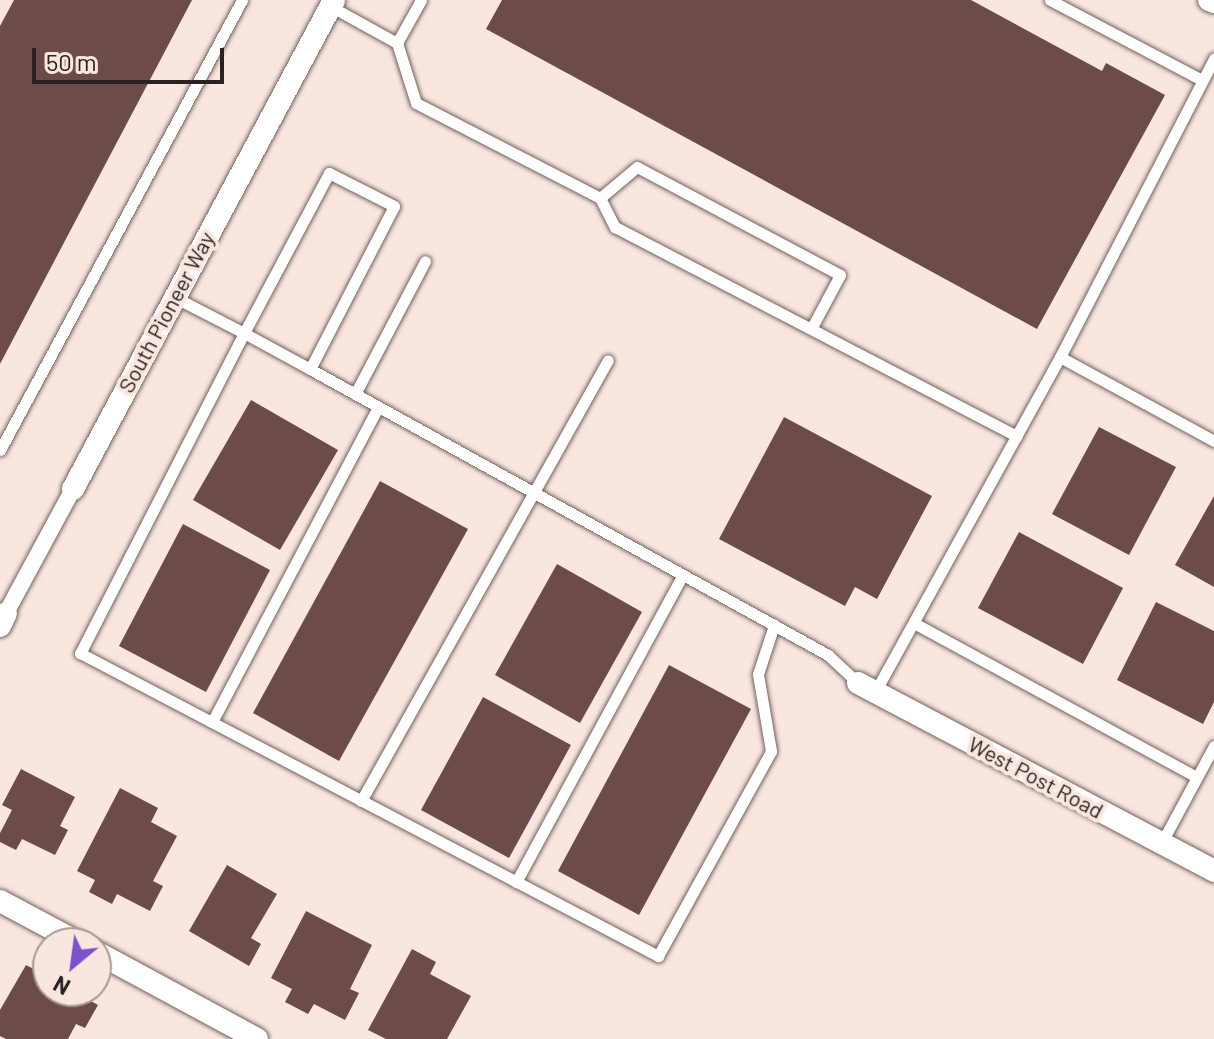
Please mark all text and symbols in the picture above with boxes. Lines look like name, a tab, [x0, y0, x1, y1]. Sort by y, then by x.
scale bar	[36, 32, 228, 82]
text: 50 m	[46, 47, 97, 76]
street label: South Pioneer Way	[112, 227, 220, 397]
street label: West Post Road	[964, 730, 1108, 824]
north arrow	[32, 927, 112, 1007]
text: N	[49, 971, 74, 1001]

